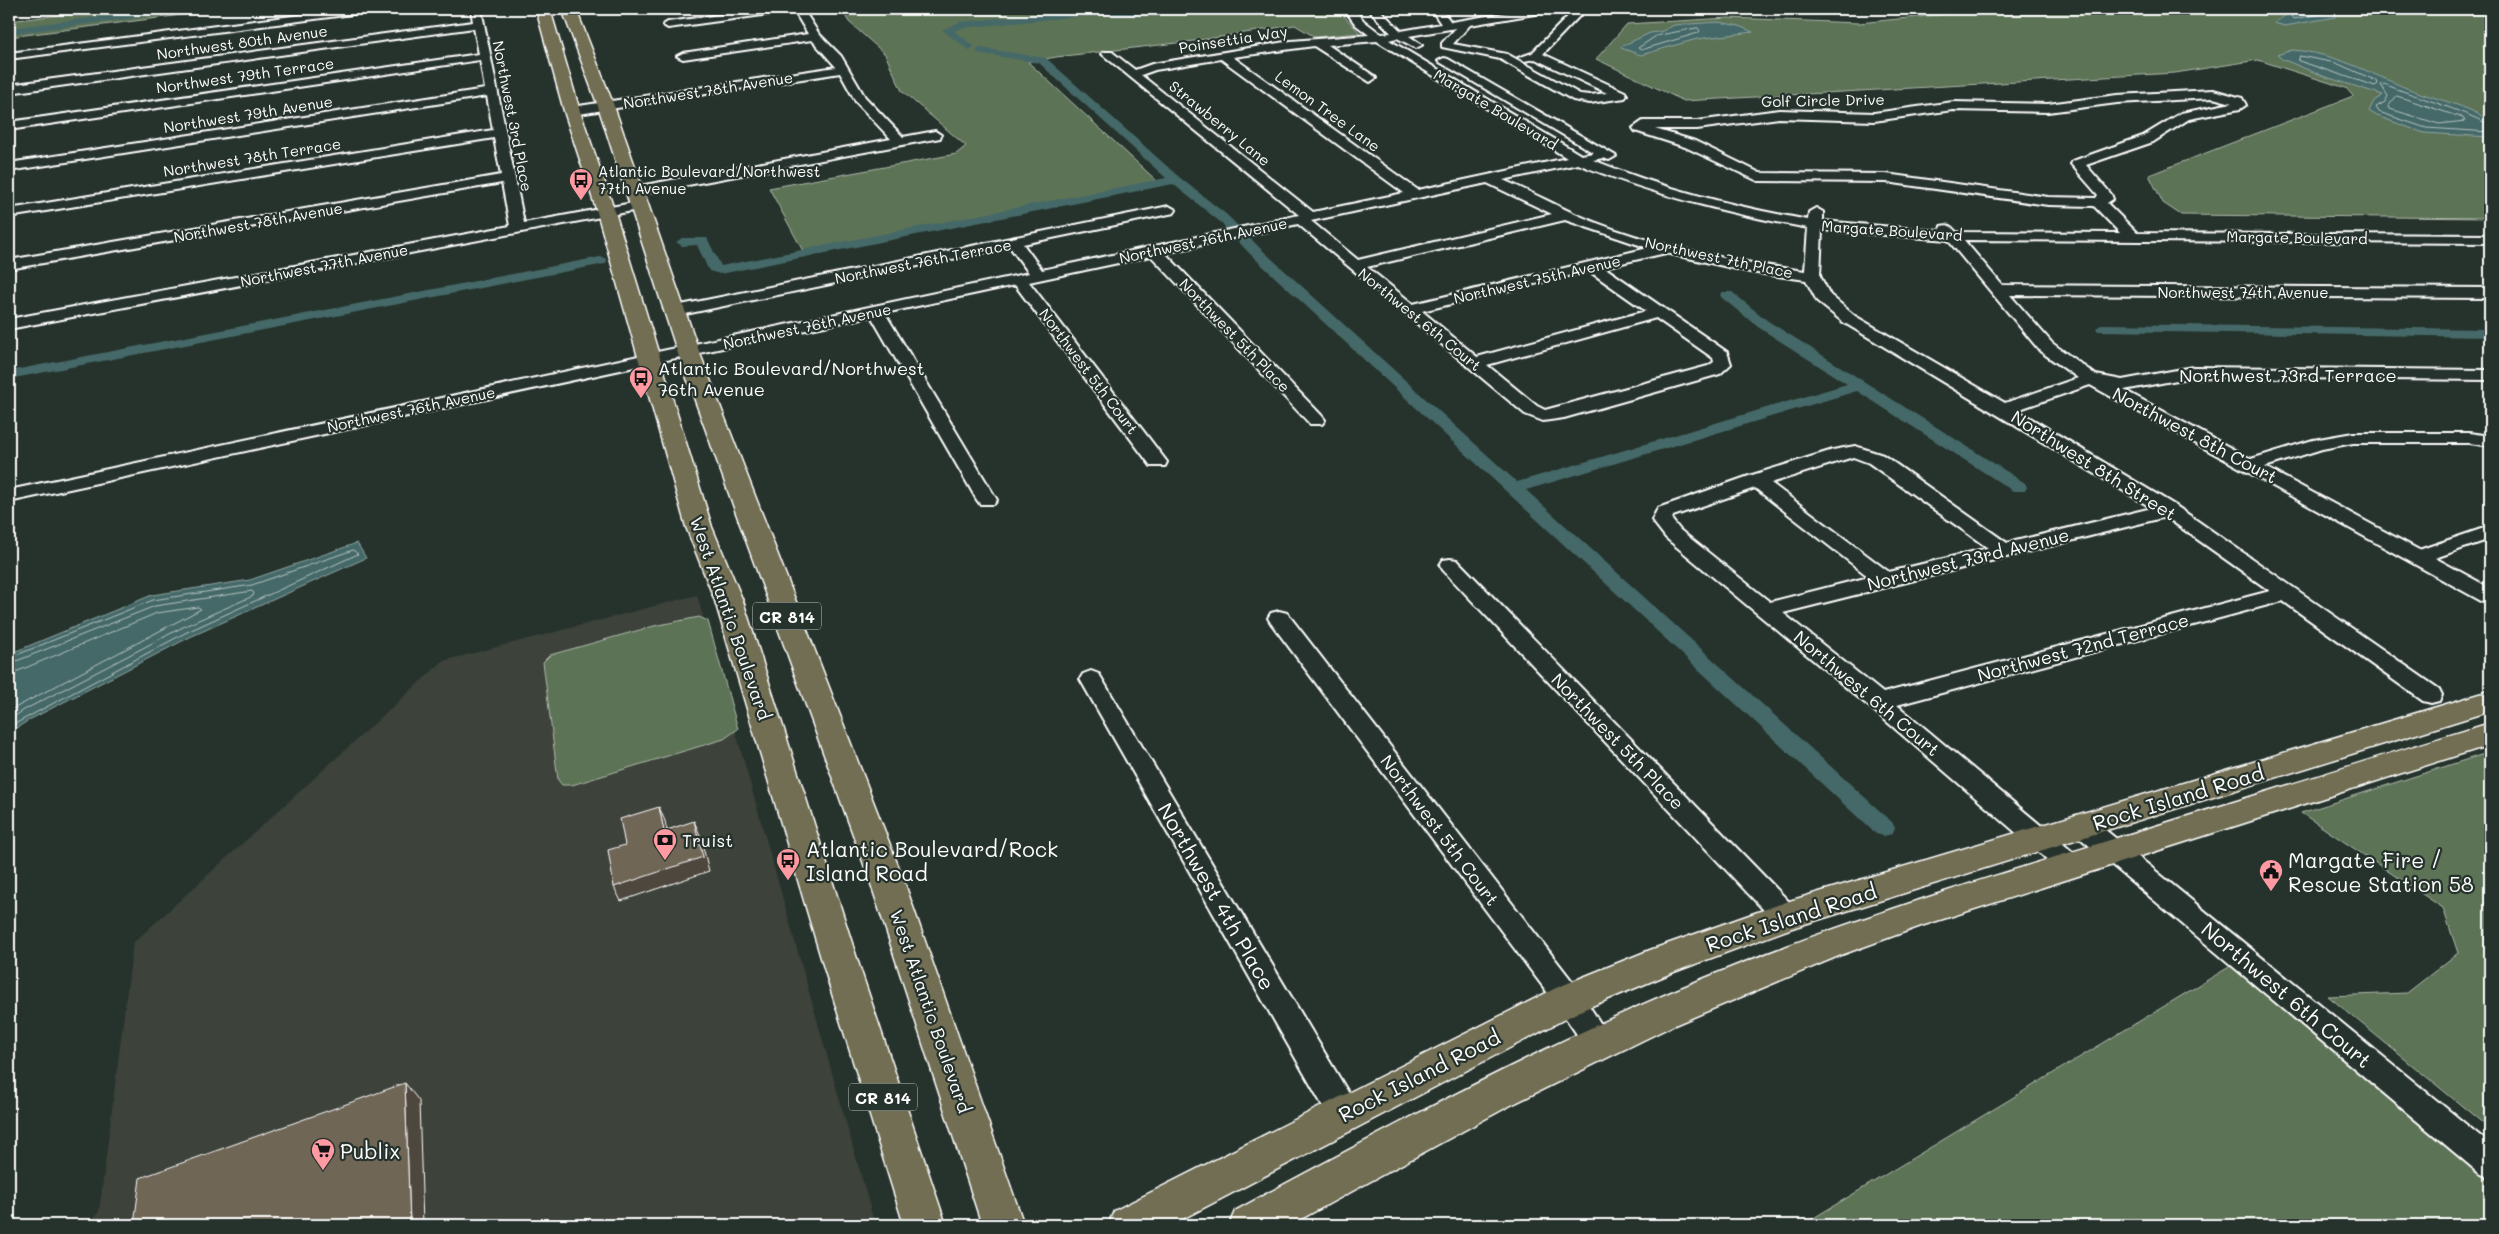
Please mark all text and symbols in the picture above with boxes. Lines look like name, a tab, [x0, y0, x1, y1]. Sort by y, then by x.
street label: Northwest 80th Avenue	[155, 20, 329, 64]
street label: Poinsettia Way	[1177, 21, 1289, 57]
street label: Northwest 3rd Place	[489, 39, 537, 193]
street label: Northwest 79th Terrace	[155, 53, 335, 97]
street label: Margate Boulevard	[1430, 64, 1562, 154]
street label: Lemon Tree Lane	[1271, 66, 1385, 156]
street label: Northwest 78th Avenue	[622, 67, 794, 113]
street label: Strawberry Lane	[1165, 76, 1275, 170]
street label: Golf Circle Drive	[1761, 89, 1885, 111]
street label: Northwest 79th Avenue	[162, 91, 334, 137]
street label: Northwest 78th Terrace	[162, 133, 342, 181]
place label: Atlantic Boulevard/Northwest 77th Avenue	[598, 161, 820, 198]
bus stop icon: Atlantic Boulevard/Northwest 77th Avenue	[568, 167, 594, 201]
street label: Northwest 78th Avenue	[172, 197, 344, 247]
street label: Northwest 76th Avenue	[1117, 212, 1289, 268]
street label: Margate Boulevard	[1821, 215, 1963, 245]
street label: Margate Boulevard	[2226, 226, 2368, 248]
street label: Northwest 7th Place	[1643, 232, 1795, 282]
street label: Northwest 76th Terrace	[833, 234, 1013, 288]
street label: Northwest 77th Avenue	[238, 239, 410, 291]
street label: Northwest 75th Avenue	[1451, 250, 1623, 308]
street label: Northwest 6th Court	[1354, 263, 1486, 375]
street label: Northwest 5th Place	[1175, 274, 1295, 396]
street label: Northwest 74th Avenue	[2157, 282, 2329, 302]
street label: Northwest 76th Avenue	[721, 298, 893, 354]
street label: Northwest 5th Court	[1035, 304, 1143, 438]
place label: Atlantic Boulevard/Northwest 76th Avenue	[658, 356, 925, 401]
street label: Northwest 73rd Terrace	[2179, 363, 2397, 387]
bus stop icon: Atlantic Boulevard/Northwest 76th Avenue	[628, 365, 654, 399]
street label: Northwest 76th Avenue	[325, 381, 497, 437]
street label: Northwest 8th Court	[2108, 381, 2282, 489]
street label: Northwest 8th Street	[2007, 404, 2181, 526]
street label: West Atlantic Boulevard	[685, 513, 777, 723]
street label: Northwest 73rd Avenue	[1864, 522, 2072, 596]
road number: CR 814	[753, 602, 821, 630]
street label: Northwest 72nd Terrace	[1975, 607, 2191, 687]
street label: Northwest 6th Court	[1789, 625, 1945, 761]
street label: Northwest 5th Place	[1546, 667, 1690, 815]
street label: Northwest 5th Court	[1375, 750, 1505, 910]
street label: Rock Island Road	[2089, 758, 2267, 836]
street label: Northwest 4th Place	[1152, 798, 1282, 994]
bank icon: Truist	[652, 827, 678, 861]
place label: Truist	[682, 828, 733, 852]
place label: Atlantic Boulevard/Rock Island Road	[806, 835, 1058, 886]
place label: Margate Fire / Rescue Station 58	[2288, 846, 2474, 897]
bus stop icon: Atlantic Boulevard/Rock Island Road	[775, 847, 801, 881]
public building icon: Margate Fire / Rescue Station 58	[2258, 858, 2284, 892]
street label: Rock Island Road	[1702, 877, 1880, 957]
street label: West Atlantic Boulevard	[885, 906, 977, 1116]
street label: Northwest 6th Court	[2196, 915, 2378, 1073]
street label: Rock Island Road	[1334, 1023, 1504, 1127]
road number: CR 814	[849, 1084, 917, 1110]
supermarket icon: Publix	[310, 1137, 336, 1171]
place label: Publix	[340, 1137, 400, 1164]

